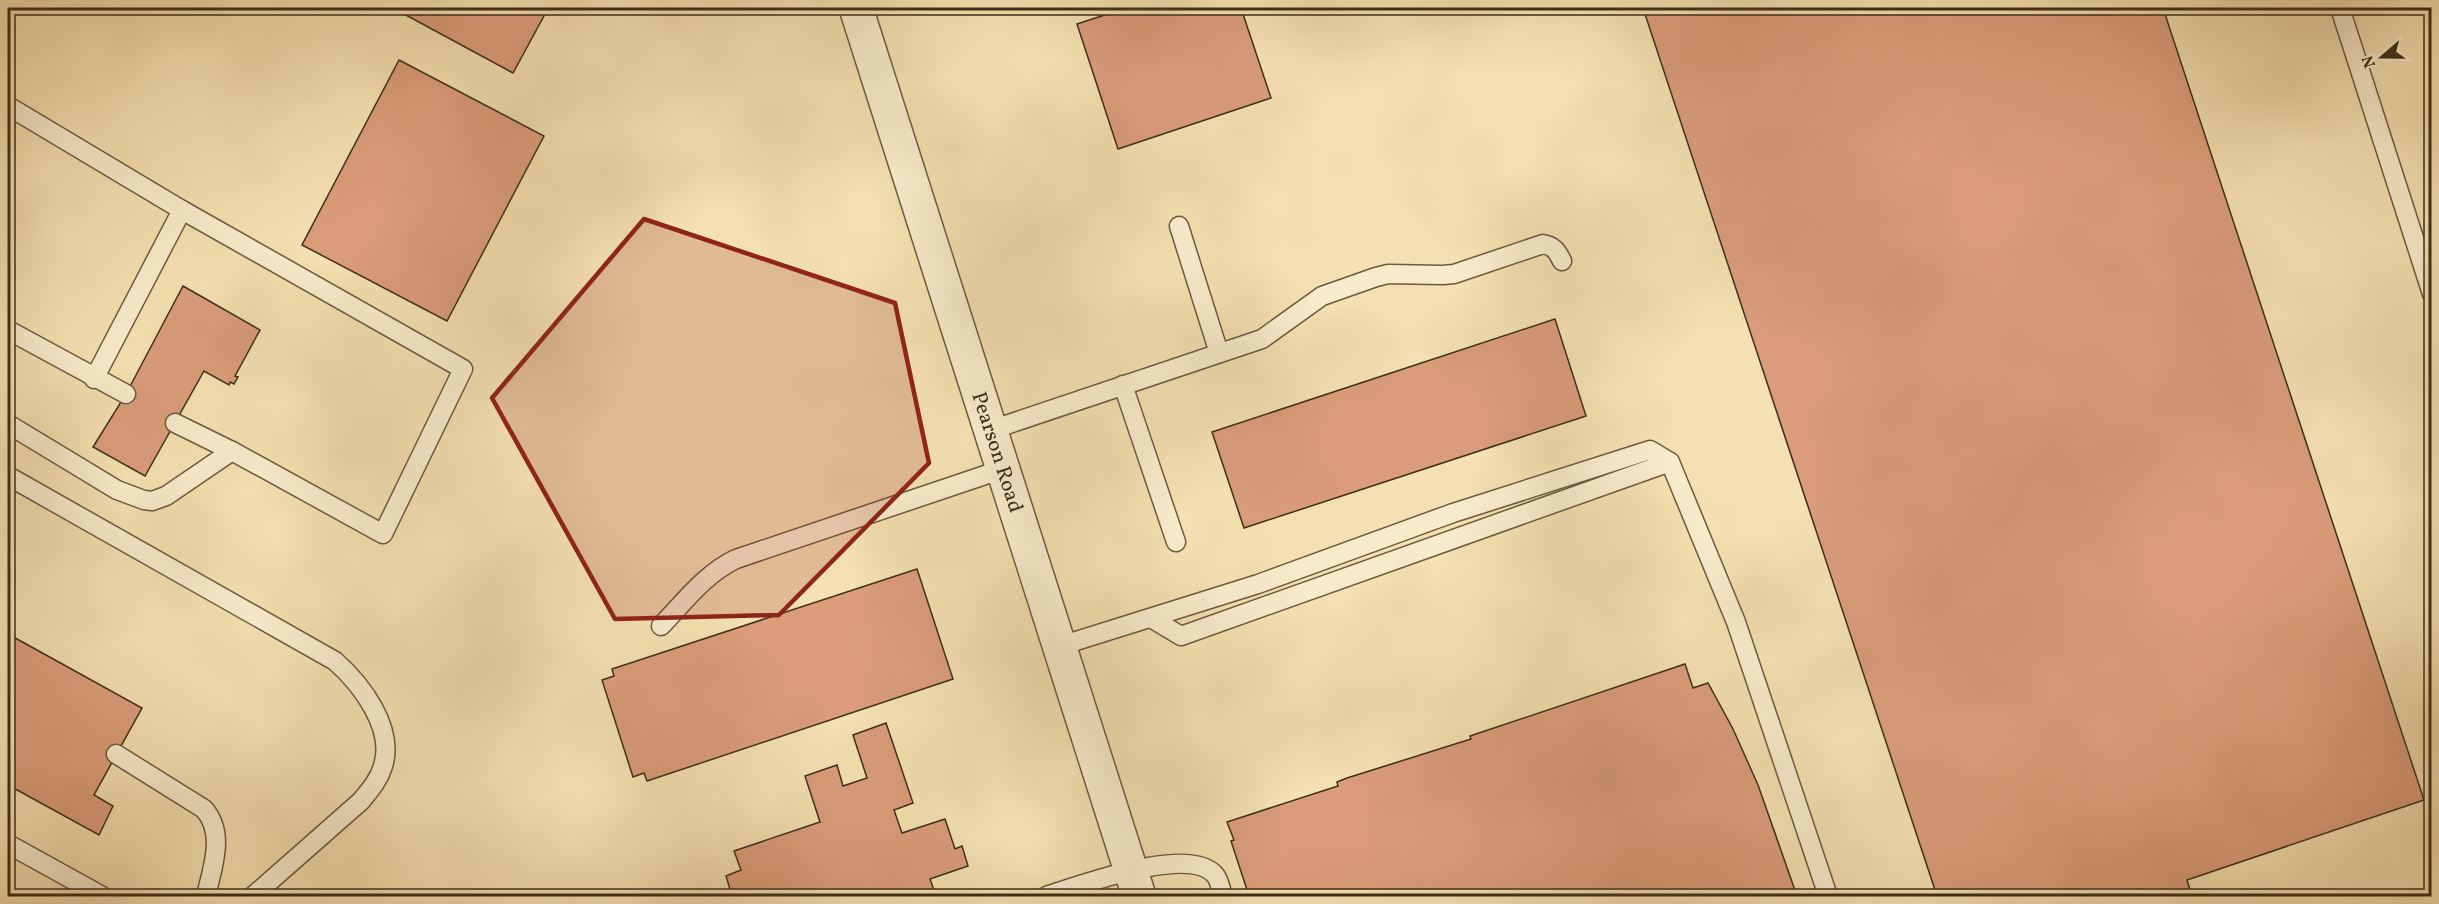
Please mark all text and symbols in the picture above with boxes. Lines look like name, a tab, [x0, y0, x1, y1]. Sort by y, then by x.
north arrow	[2352, 27, 2412, 87]
text: N	[2357, 52, 2382, 71]
street label: Pearson Road	[963, 388, 1030, 517]

